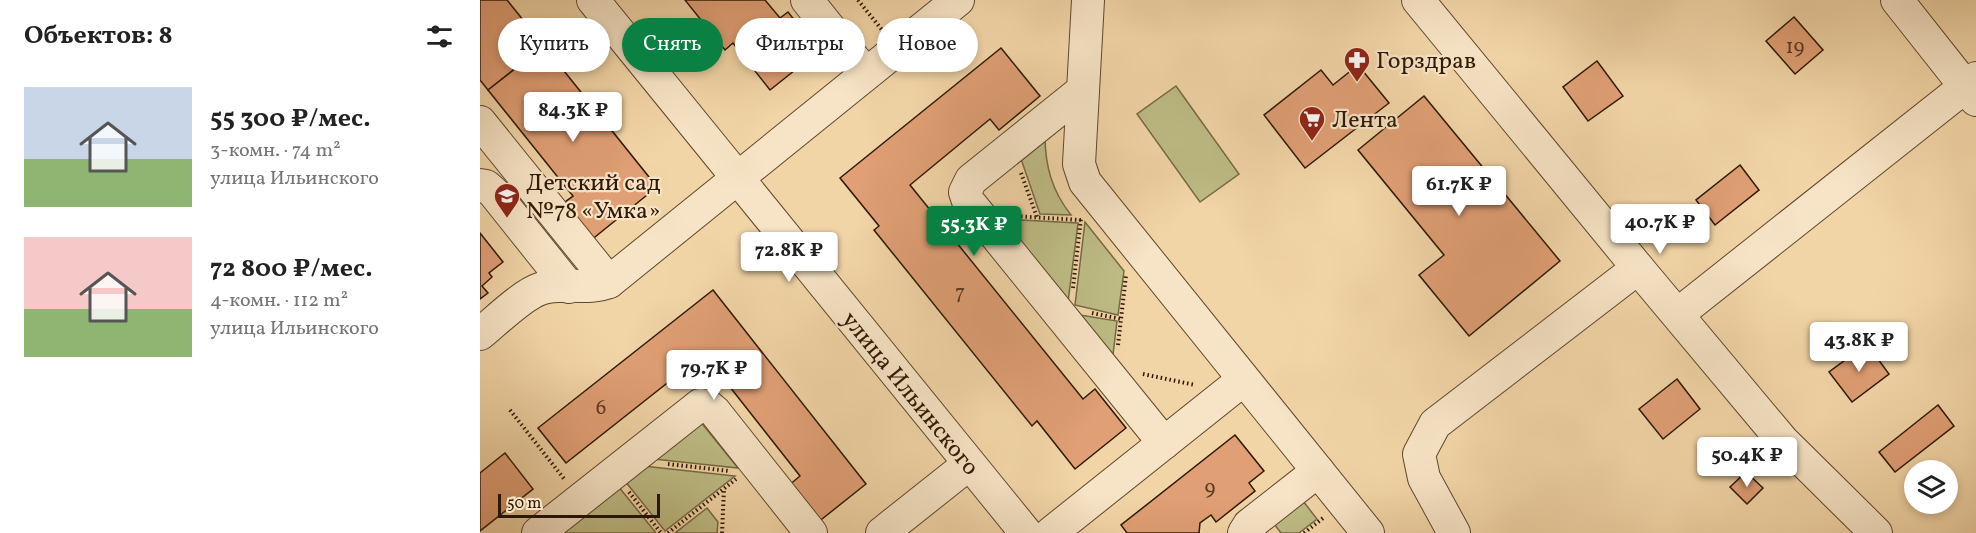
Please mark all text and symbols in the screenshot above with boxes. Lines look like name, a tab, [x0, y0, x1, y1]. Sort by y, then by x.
text: Объектов: 8	[24, 18, 173, 54]
chip: Купить	[498, 18, 610, 72]
chip: Снять	[622, 18, 723, 72]
chip: Фильтры	[735, 18, 865, 72]
chip: Новое	[877, 18, 978, 72]
icon: filters	[423, 20, 456, 53]
house number: 19	[1785, 33, 1805, 62]
pharmacy icon: Горздрав	[1342, 45, 1372, 83]
place label: Горздрав	[1376, 45, 1476, 79]
pin: 84.3K ₽	[518, 92, 628, 143]
text: 84.3K ₽	[538, 97, 608, 125]
text: 55 300 ₽/мес.	[210, 101, 371, 137]
supermarket icon: Лента	[1297, 104, 1327, 142]
place label: Лента	[1332, 104, 1398, 138]
icon: home	[72, 111, 144, 183]
text: 3-комн. · 74 m²	[210, 137, 341, 165]
text: улица Ильинского	[210, 165, 379, 193]
pin: 61.7K ₽	[1404, 166, 1514, 217]
place label: Детский сад №78 «Умка»	[526, 167, 661, 229]
text: 61.7K ₽	[1426, 171, 1492, 199]
school or university icon: Детский сад №78 «Умка»	[492, 181, 522, 219]
pin: 40.7K ₽	[1605, 204, 1715, 255]
pin: 55.3K ₽	[919, 206, 1029, 257]
text: 40.7K ₽	[1625, 209, 1695, 237]
text: 55.3K ₽	[941, 211, 1007, 239]
pin: 72.8K ₽	[734, 232, 844, 283]
text: 72.8K ₽	[755, 237, 823, 265]
text: 72 800 ₽/мес.	[210, 251, 373, 287]
icon: home	[72, 261, 144, 333]
house number: 7	[955, 279, 965, 308]
text: 4-комн. · 112 m²	[210, 287, 348, 315]
street label: улица Ильинского	[832, 305, 986, 484]
text: улица Ильинского	[210, 315, 379, 343]
pin: 43.8K ₽	[1804, 322, 1914, 373]
text: 43.8K ₽	[1824, 327, 1894, 355]
pin: 79.7K ₽	[659, 350, 769, 401]
text: 79.7K ₽	[680, 355, 748, 383]
house number: 6	[596, 394, 606, 423]
pin: 50.4K ₽	[1692, 437, 1802, 488]
text: 50.4K ₽	[1711, 442, 1783, 470]
map controls	[1904, 460, 1958, 514]
button: layers	[1904, 460, 1958, 514]
house number: 9	[1205, 474, 1216, 503]
scale bar	[498, 491, 660, 518]
text: 50 m	[507, 493, 541, 515]

